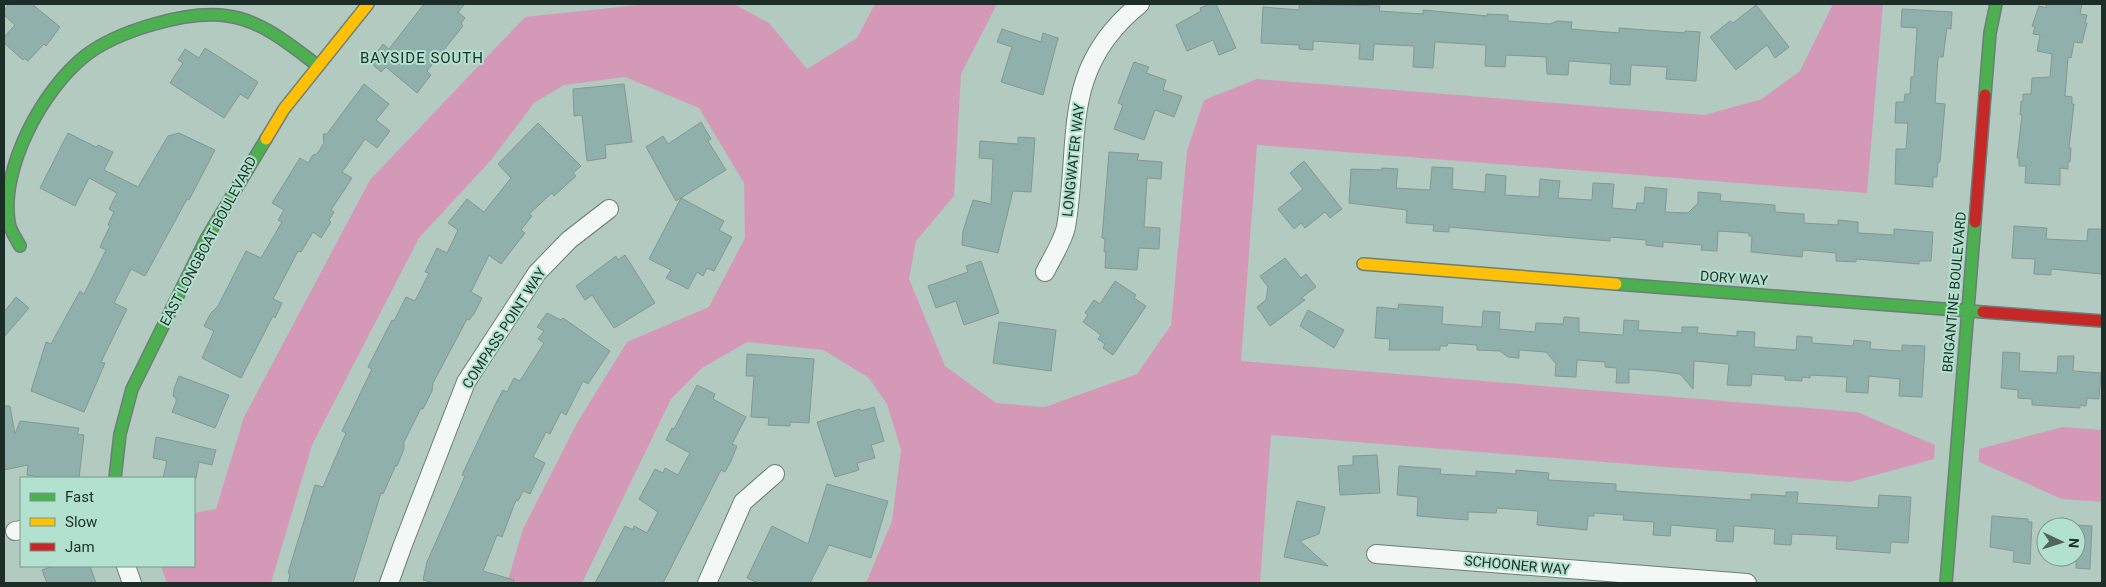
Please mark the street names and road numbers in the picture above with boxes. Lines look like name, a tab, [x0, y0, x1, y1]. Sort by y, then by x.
street label: LONGWATER WAY	[1059, 102, 1087, 218]
street label: EAST LONGBOAT BOULEVARD	[156, 154, 260, 328]
street label: BRIGANTINE BOULEVARD	[1939, 211, 1969, 373]
street label: COMPASS POINT WAY	[459, 264, 549, 391]
street label: DORY WAY	[1700, 268, 1769, 288]
street label: SCHOONER WAY	[1464, 552, 1571, 578]

